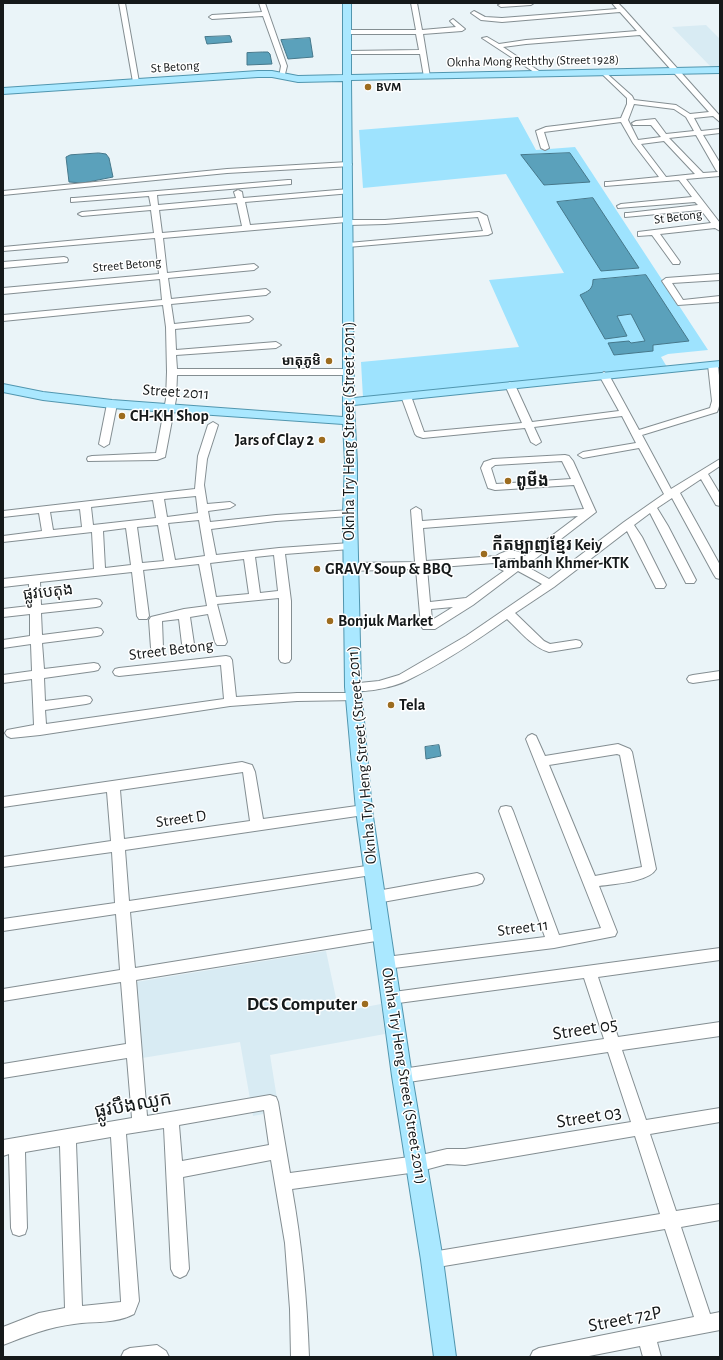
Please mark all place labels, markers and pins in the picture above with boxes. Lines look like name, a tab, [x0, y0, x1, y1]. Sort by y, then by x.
place label: BVM	[376, 79, 401, 95]
marker: BVM	[363, 82, 373, 92]
place label: មាតុភូមិ	[282, 353, 321, 369]
marker: មាតុភូមិ	[324, 356, 334, 366]
place label: CH-KH Shop	[130, 406, 209, 426]
marker: CH-KH Shop	[117, 411, 127, 421]
place label: Jars of Clay 2	[235, 430, 314, 450]
marker: Jars of Clay 2	[317, 435, 327, 445]
place label: ពូមីង	[516, 471, 549, 491]
marker: ពូមីង	[503, 476, 513, 486]
place label: កីតម្បាញខ្មែរ Keiy Tambanh Khmer-KTK	[492, 535, 629, 573]
marker: កីតម្បាញខ្មែរ Keiy Tambanh Khmer-KTK	[479, 549, 489, 559]
place label: GRAVY Soup & BBQ	[325, 559, 451, 579]
marker: GRAVY Soup & BBQ	[312, 564, 322, 574]
place label: Bonjuk Market	[338, 611, 433, 631]
marker: Bonjuk Market	[325, 616, 335, 626]
place label: Tela	[399, 695, 425, 715]
marker: Tela	[386, 700, 396, 710]
place label: DCS Computer	[247, 993, 357, 1015]
marker: DCS Computer	[360, 999, 370, 1009]

